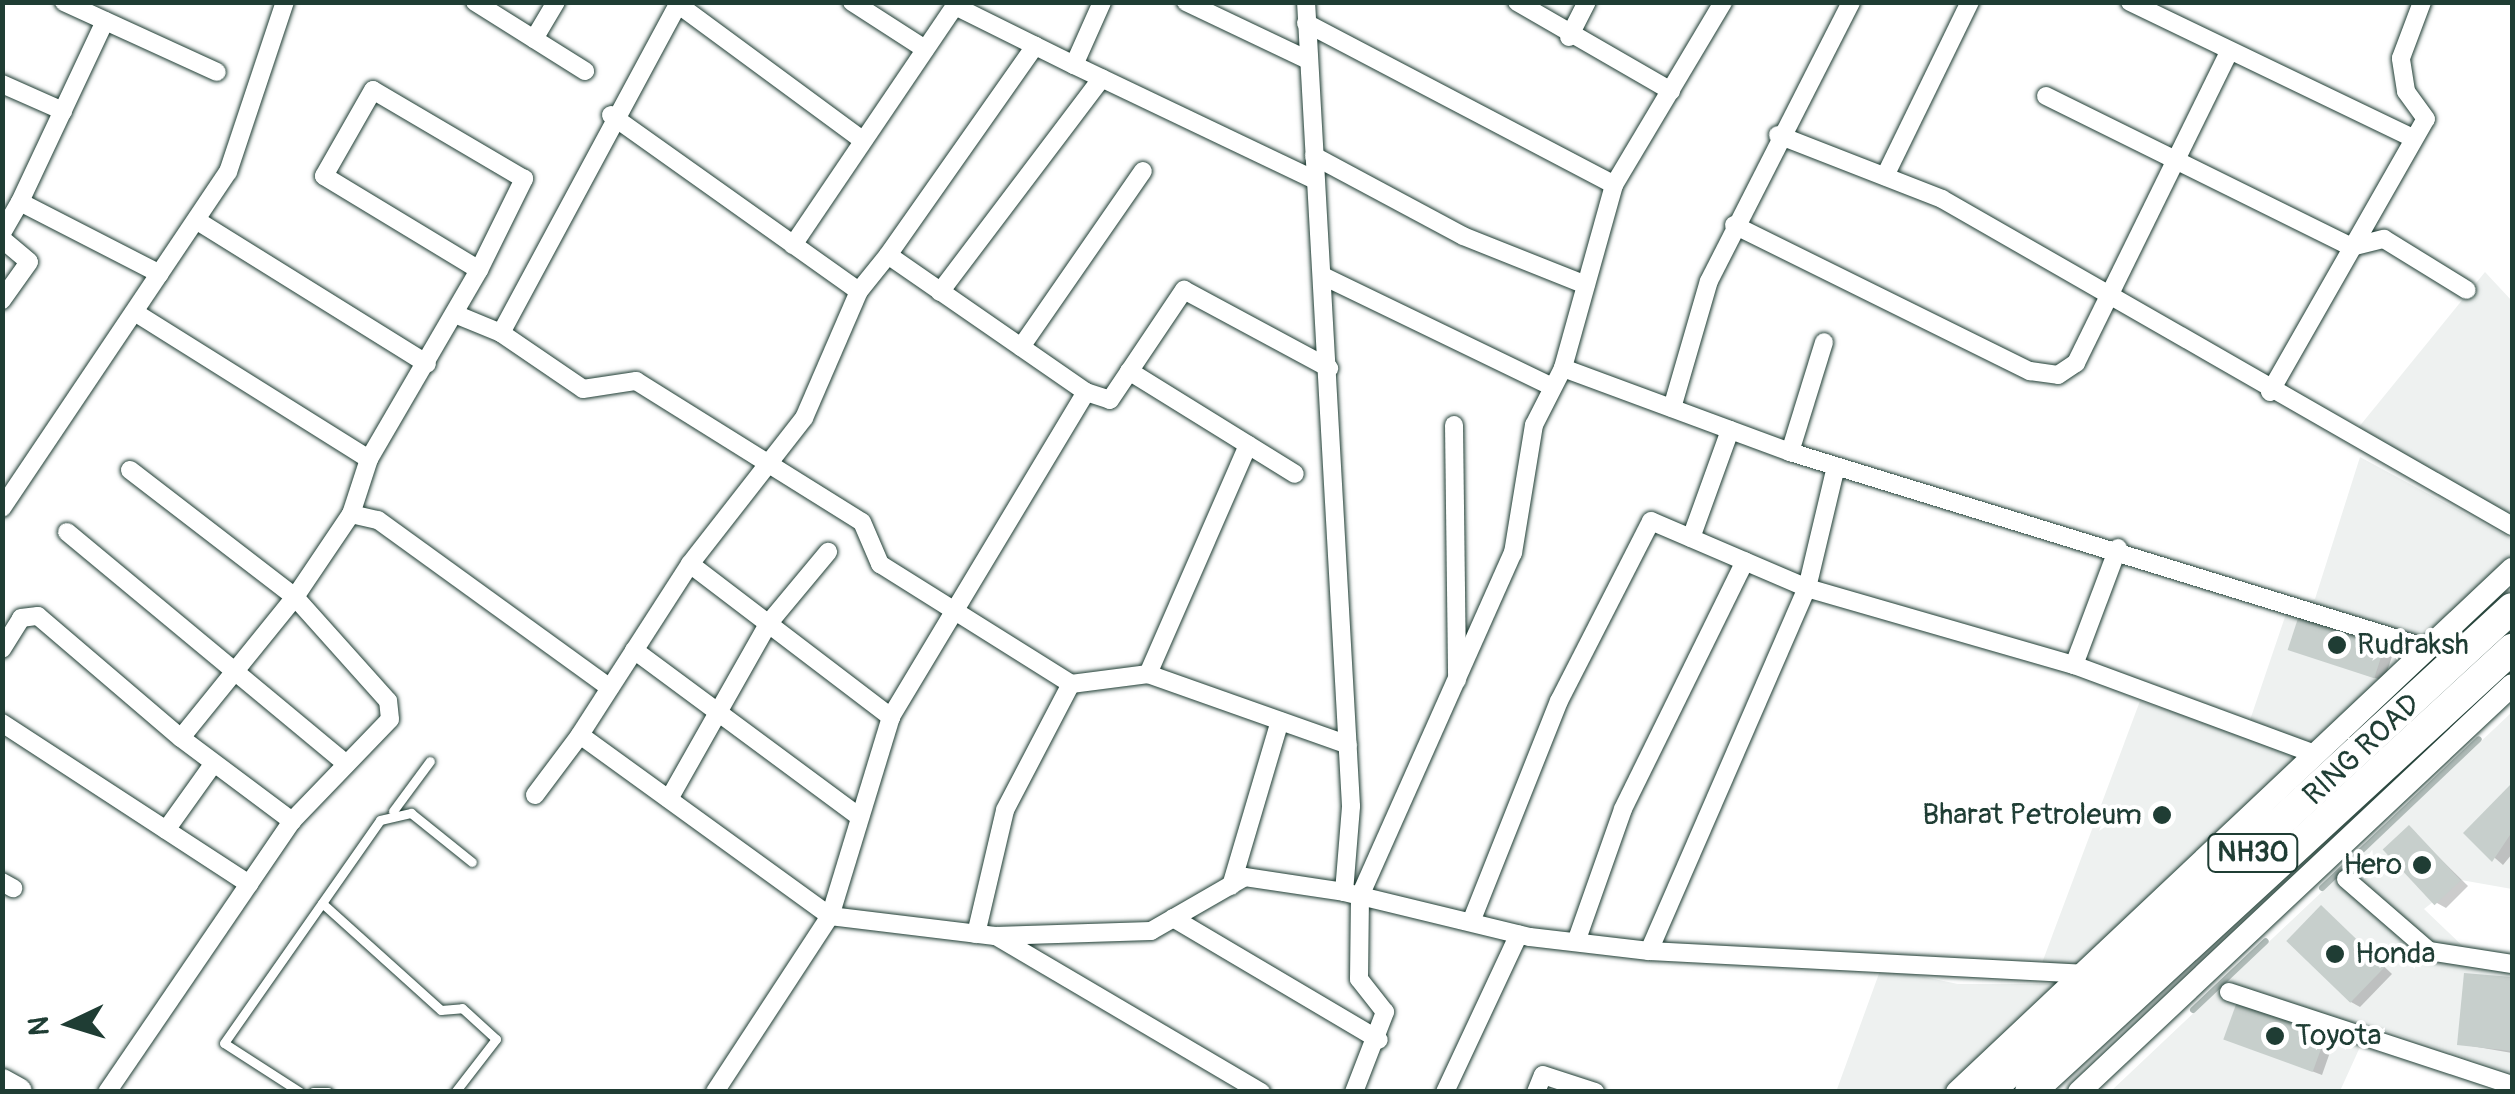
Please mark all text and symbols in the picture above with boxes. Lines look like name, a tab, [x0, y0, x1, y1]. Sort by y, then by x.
place label: Rudraksh	[2357, 627, 2469, 663]
marker: Rudraksh	[2326, 634, 2348, 656]
street label: RING ROAD	[2296, 687, 2428, 813]
place label: Bharat Petroleum	[1922, 797, 2142, 833]
marker: Bharat Petroleum	[2151, 804, 2173, 826]
road number: NH30	[2206, 830, 2300, 876]
place label: Hero	[2343, 847, 2402, 883]
marker: Hero	[2411, 854, 2433, 876]
place label: Honda	[2355, 936, 2435, 972]
marker: Honda	[2324, 943, 2346, 965]
north arrow	[20, 974, 120, 1074]
text: N	[21, 1015, 58, 1037]
place label: Toyota	[2295, 1018, 2381, 1054]
marker: Toyota	[2264, 1025, 2286, 1047]

